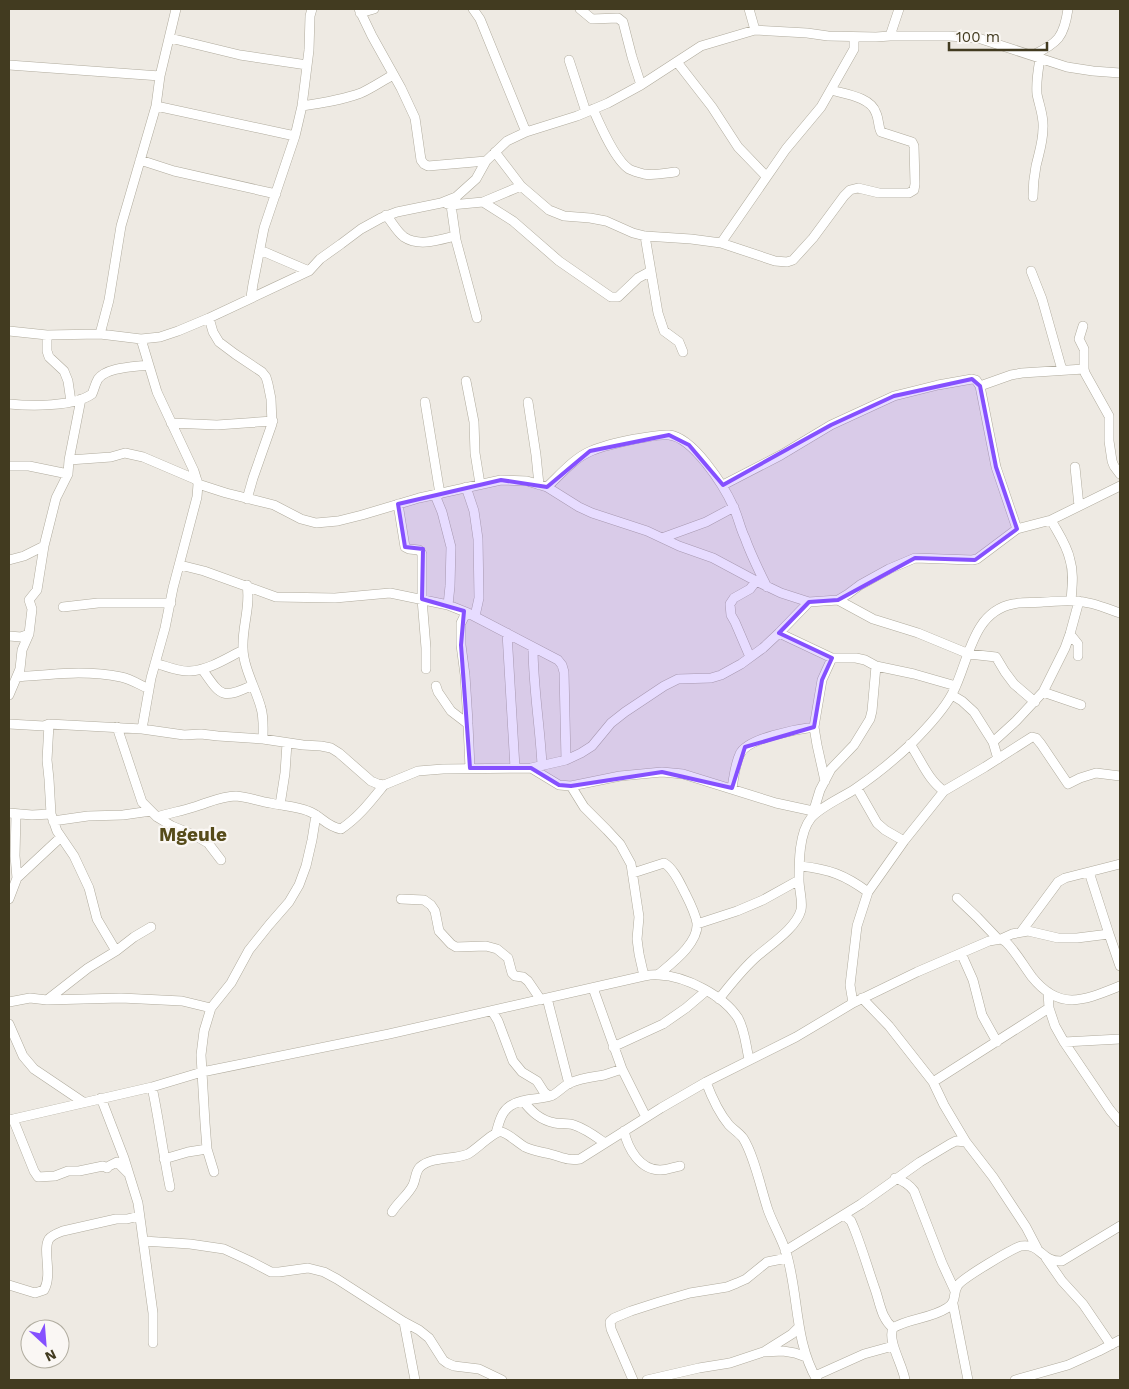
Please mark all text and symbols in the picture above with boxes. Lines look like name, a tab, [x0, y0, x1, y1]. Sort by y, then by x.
scale bar	[949, 20, 1046, 52]
text: 100 m	[956, 28, 1000, 46]
district label: Mgeule	[159, 823, 227, 846]
north arrow	[20, 1319, 70, 1369]
text: N	[43, 1346, 59, 1365]

